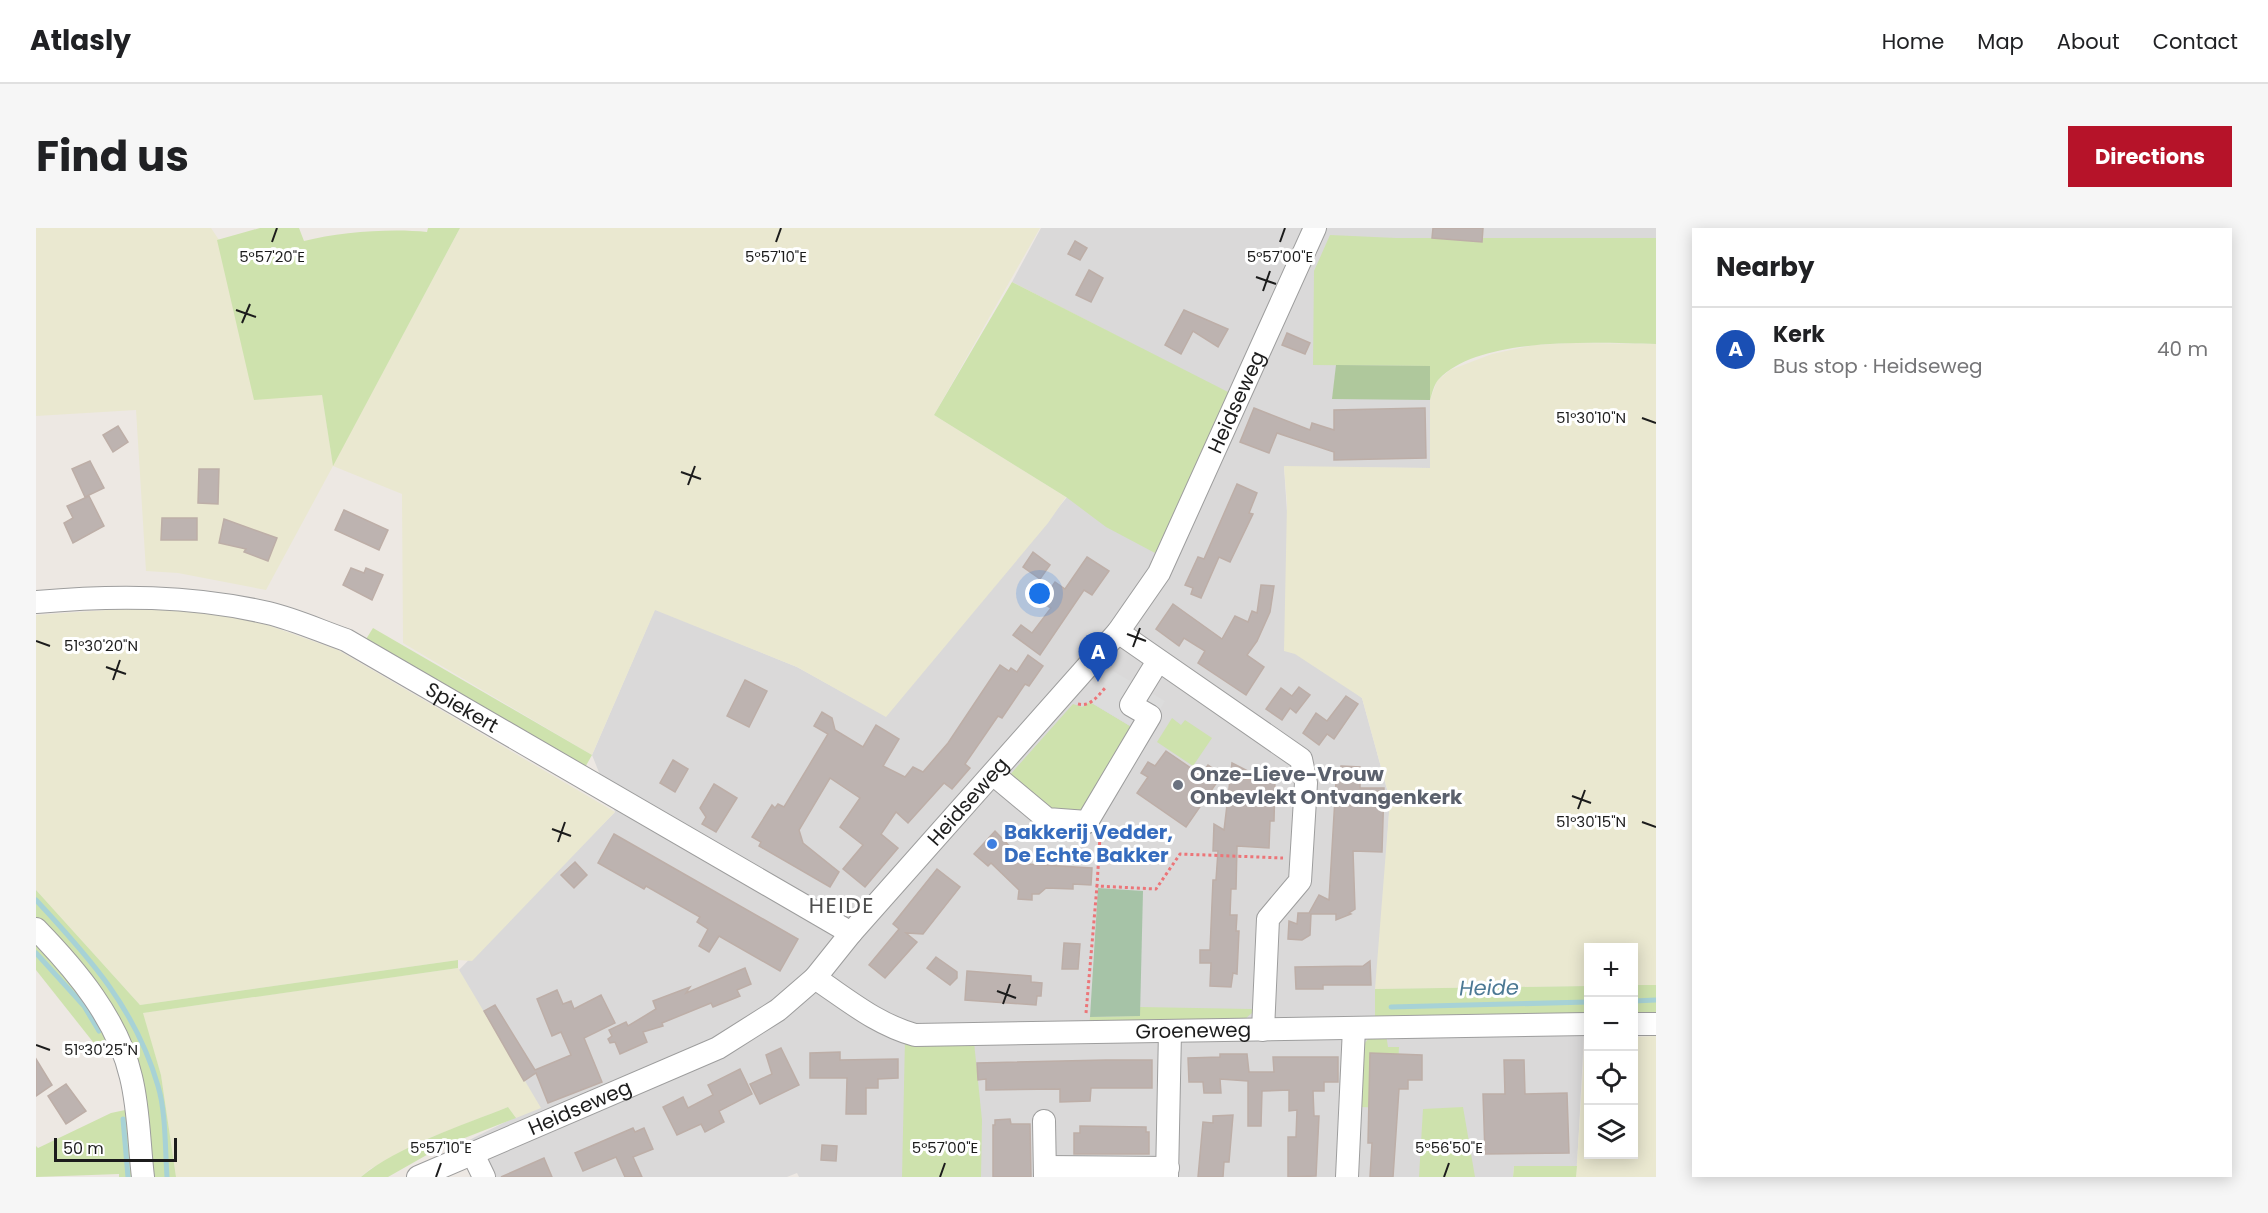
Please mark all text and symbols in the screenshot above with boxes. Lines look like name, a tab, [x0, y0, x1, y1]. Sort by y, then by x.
text: Atlasly	[30, 21, 131, 60]
text: Home	[1882, 27, 1944, 56]
text: Map	[1977, 27, 2024, 56]
text: About	[2057, 27, 2120, 56]
text: Contact	[2153, 27, 2238, 56]
button: Directions	[2068, 126, 2232, 187]
text: Find us	[36, 127, 189, 186]
text: 5°57'20"E	[239, 246, 305, 267]
text: 5°57'10"E	[745, 246, 807, 267]
text: 5°57'00"E	[1247, 246, 1313, 267]
text: Nearby	[1716, 249, 1814, 285]
text: Kerk	[1773, 319, 1825, 350]
text: A	[1728, 335, 1743, 363]
text: 40 m	[2157, 335, 2208, 363]
street label: Heidseweg	[1201, 346, 1272, 458]
text: Bus stop · Heidseweg	[1773, 352, 1983, 380]
text: 51°30'10"N	[1556, 407, 1626, 428]
your location	[1025, 579, 1054, 608]
pin: A	[1078, 632, 1118, 682]
text: 51°30'20"N	[64, 635, 138, 656]
street label: Spiekert	[420, 675, 504, 740]
street label: Heidseweg	[921, 751, 1015, 852]
place label: Onze-Lieve-Vrouw Onbevlekt Ontvangenkerk	[1190, 760, 1463, 811]
marker: Onze-Lieve-Vrouw Onbevlekt Ontvangenkerk	[1171, 778, 1185, 792]
text: 51°30'15"N	[1556, 811, 1626, 832]
place label: Bakkerij Vedder, De Echte Bakker	[1004, 818, 1173, 869]
marker: Bakkerij Vedder, De Echte Bakker	[985, 837, 999, 851]
district label: HEIDE	[809, 890, 875, 921]
map controls	[1584, 943, 1638, 1159]
button: +	[1584, 943, 1638, 997]
water label: Heide	[1459, 972, 1519, 1003]
button: −	[1584, 997, 1638, 1051]
street label: Groeneweg	[1135, 1016, 1251, 1045]
text: 51°30'25"N	[64, 1039, 138, 1060]
button: locate	[1584, 1051, 1638, 1105]
street label: Heidseweg	[524, 1073, 636, 1142]
button: layers	[1584, 1105, 1638, 1159]
scale bar	[54, 1135, 177, 1162]
text: 50 m	[63, 1137, 104, 1160]
text: 5°57'10"E	[410, 1137, 472, 1158]
text: 5°57'00"E	[912, 1137, 978, 1158]
text: 5°56'50"E	[1415, 1137, 1483, 1158]

